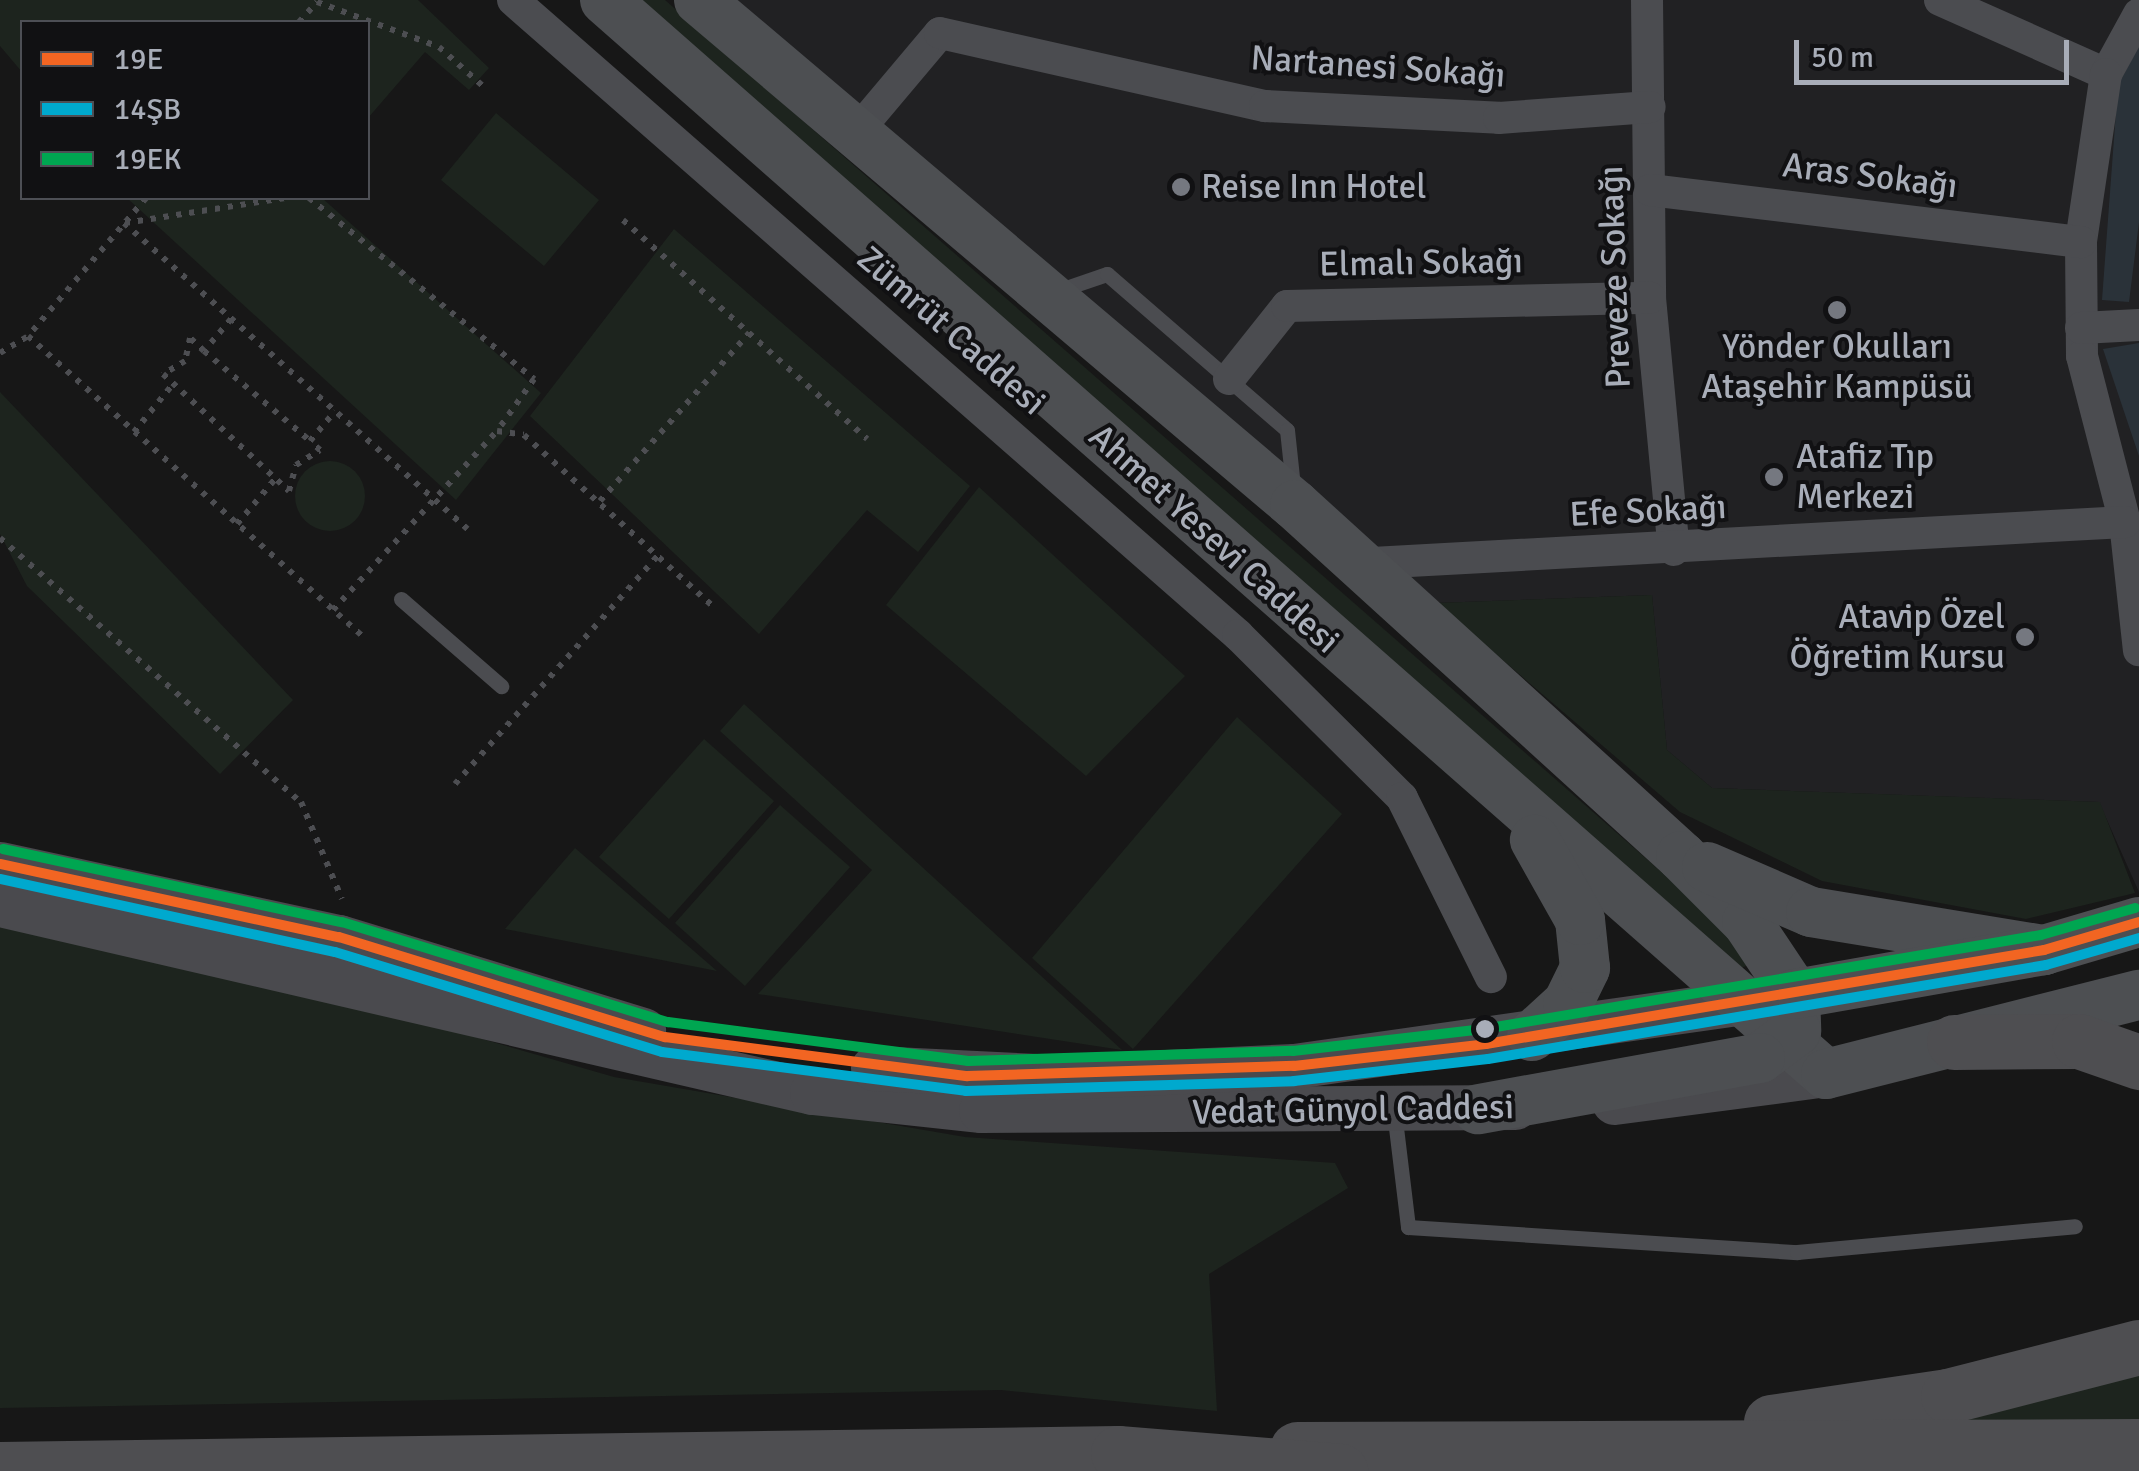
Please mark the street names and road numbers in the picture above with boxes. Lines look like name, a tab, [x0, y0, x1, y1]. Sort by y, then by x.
street label: Nartanesi Sokağı	[1249, 37, 1507, 97]
street label: Aras Sokağı	[1780, 144, 1960, 208]
street label: Preveze Sokağı	[1590, 165, 1640, 389]
street label: Zümrüt Caddesi	[848, 238, 1054, 424]
street label: Elmalı Sokağı	[1319, 240, 1523, 286]
street label: Ahmet Yesevi Caddesi	[1080, 416, 1348, 662]
street label: Efe Sokağı	[1569, 486, 1727, 536]
street label: Vedat Günyol Caddesi	[1192, 1086, 1514, 1134]

